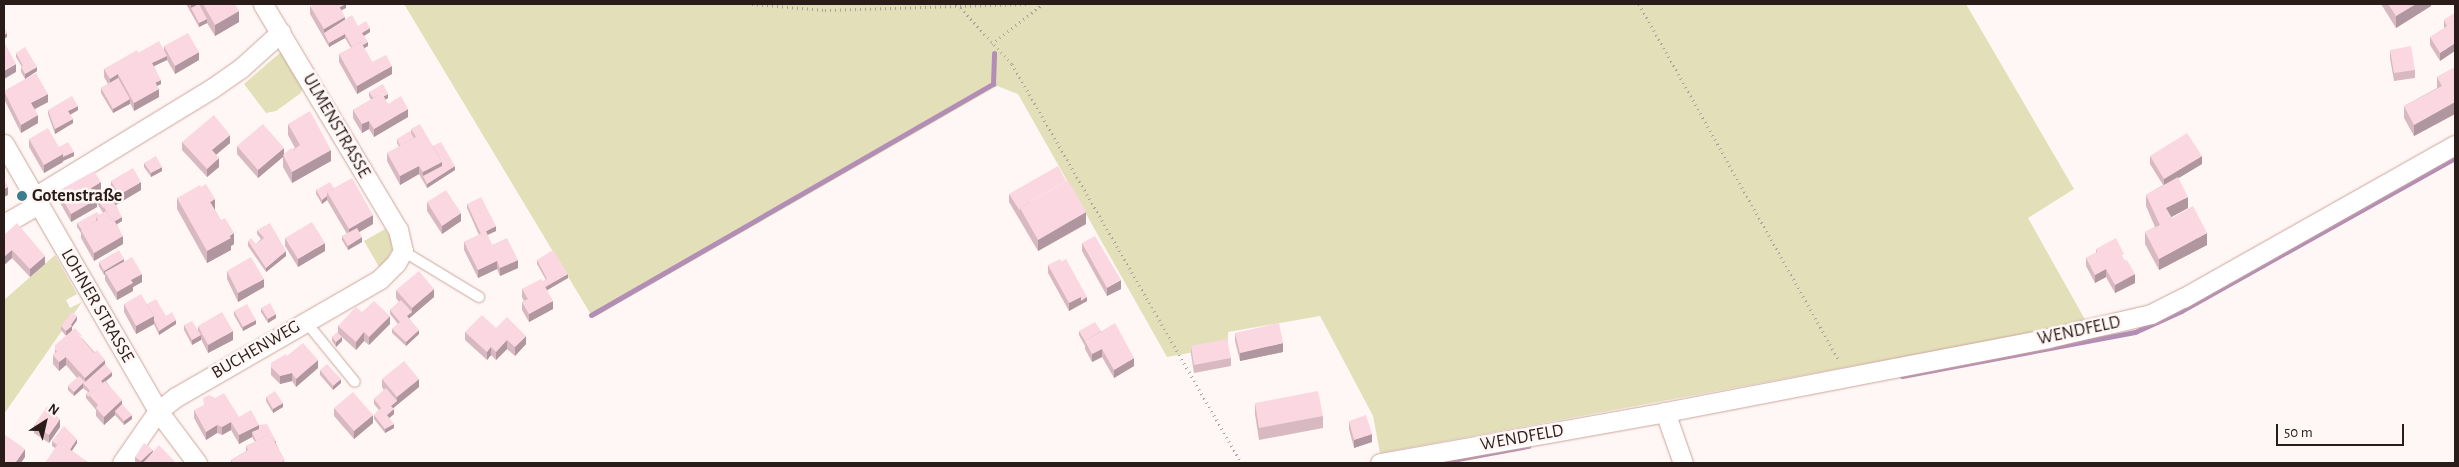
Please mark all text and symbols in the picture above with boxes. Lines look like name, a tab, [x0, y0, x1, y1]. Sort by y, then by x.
street label: ULMENSTRASSE	[297, 70, 375, 182]
place label: Gotenstraße	[32, 185, 122, 207]
marker: Gotenstraße	[16, 190, 28, 202]
street label: LOHNER STRASSE	[56, 245, 138, 367]
street label: WENDFELD	[2036, 312, 2122, 350]
street label: BUCHENWEG	[208, 316, 304, 384]
north arrow	[20, 397, 70, 447]
text: N	[46, 401, 62, 418]
scale bar	[2279, 414, 2406, 446]
street label: WENDFELD	[1479, 420, 1565, 456]
text: 50 m	[2284, 425, 2313, 440]

